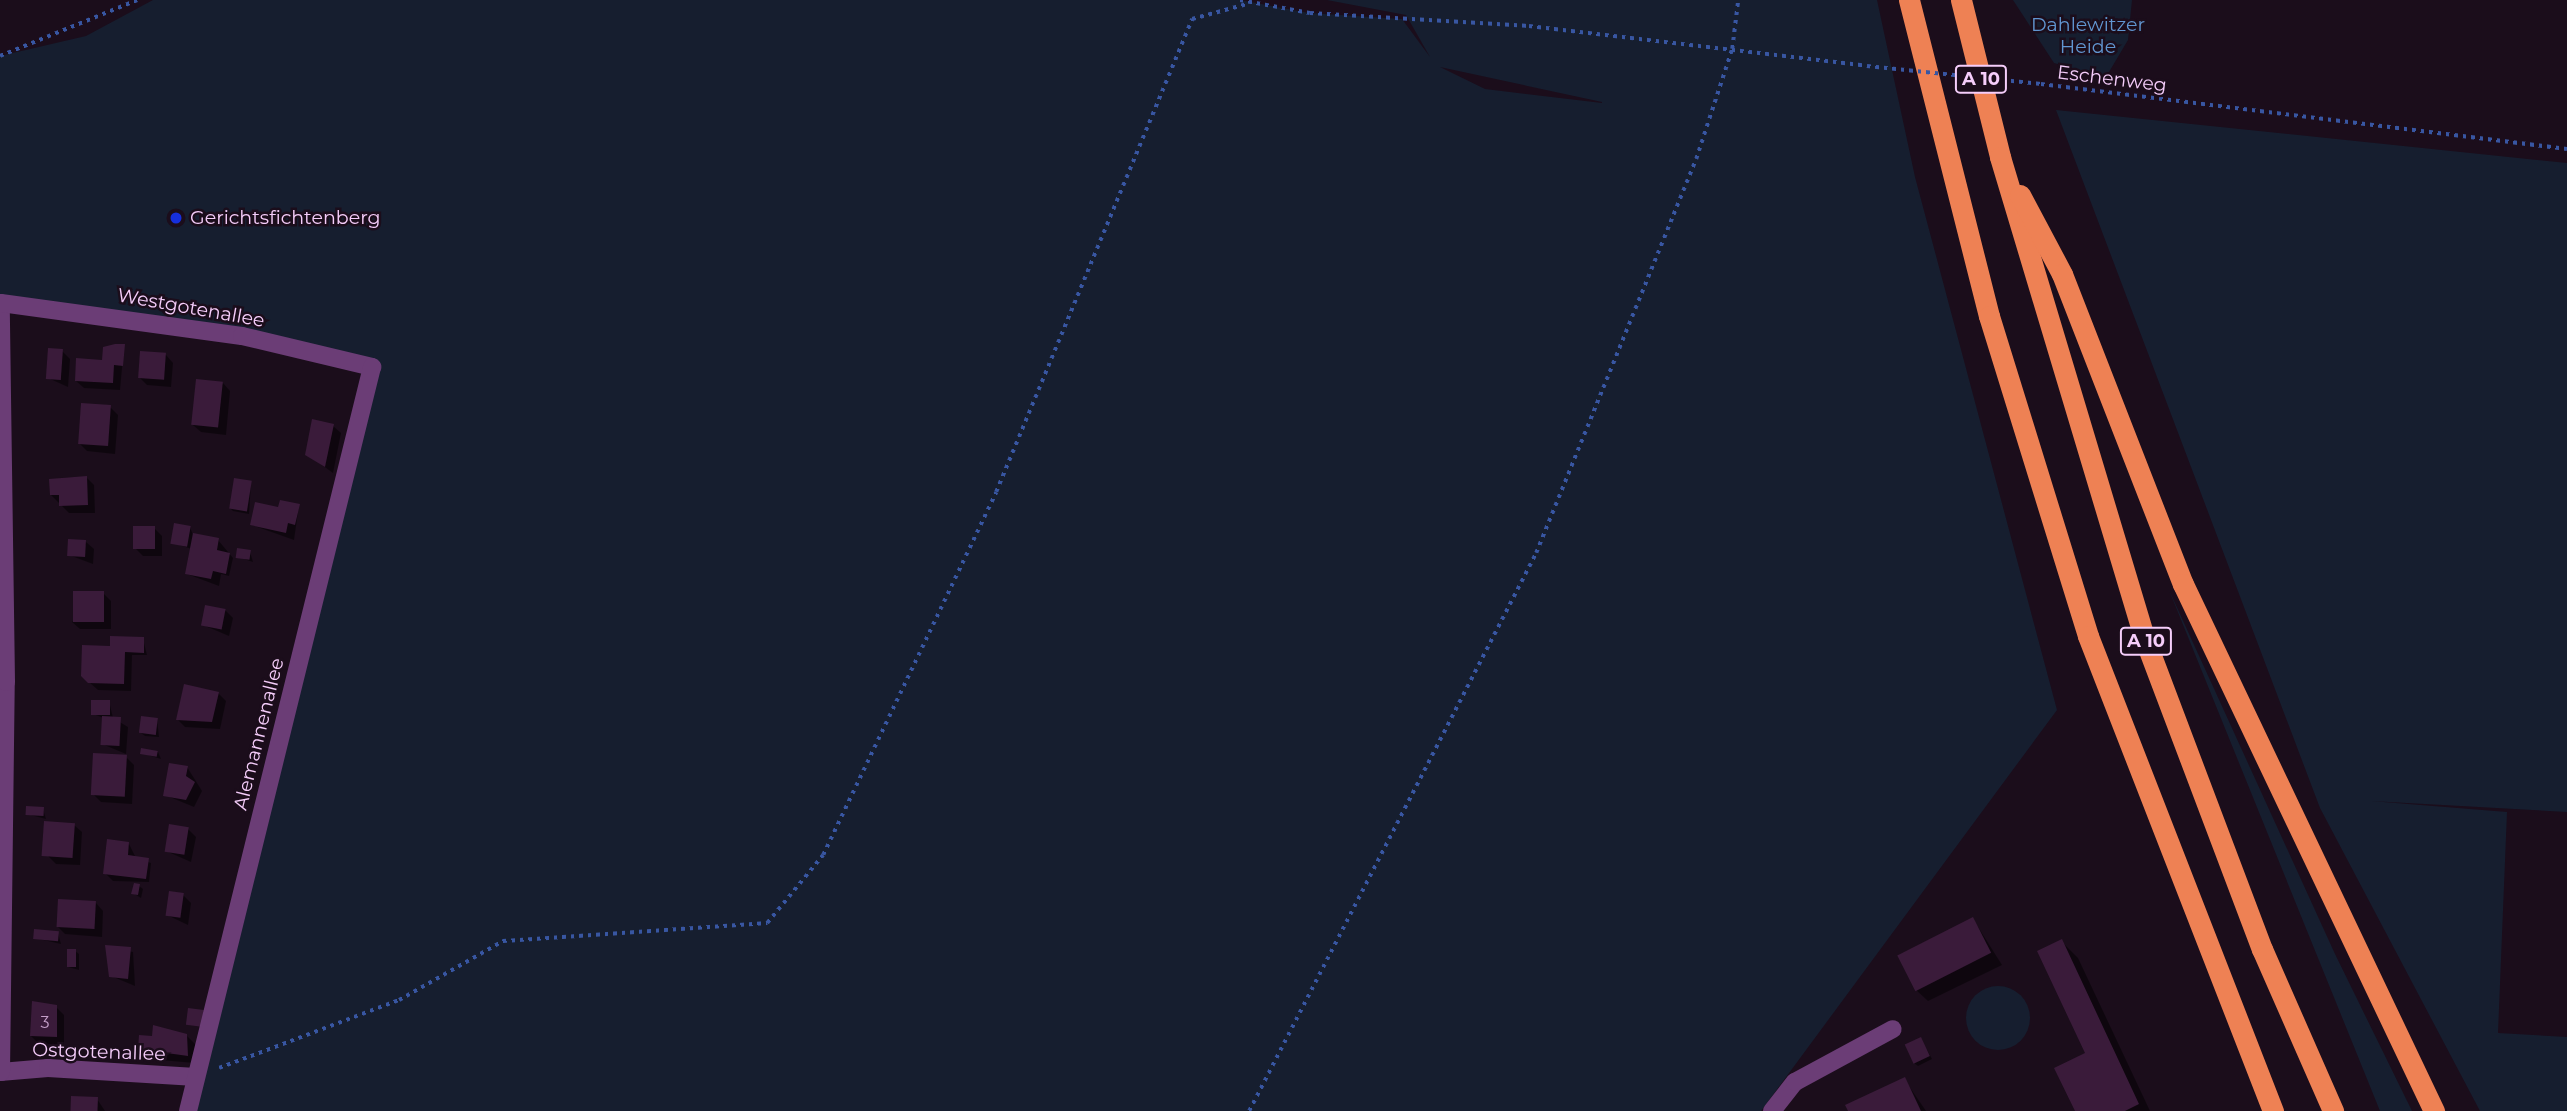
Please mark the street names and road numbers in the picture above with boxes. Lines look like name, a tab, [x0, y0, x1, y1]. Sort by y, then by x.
street label: Eschenweg	[2056, 61, 2168, 97]
road number: A 10	[1955, 64, 2007, 94]
street label: Westgotenallee	[116, 284, 266, 332]
road number: A 10	[2120, 626, 2172, 656]
street label: Alemannenallee	[229, 656, 289, 812]
street label: Ostgotenallee	[32, 1038, 166, 1066]

